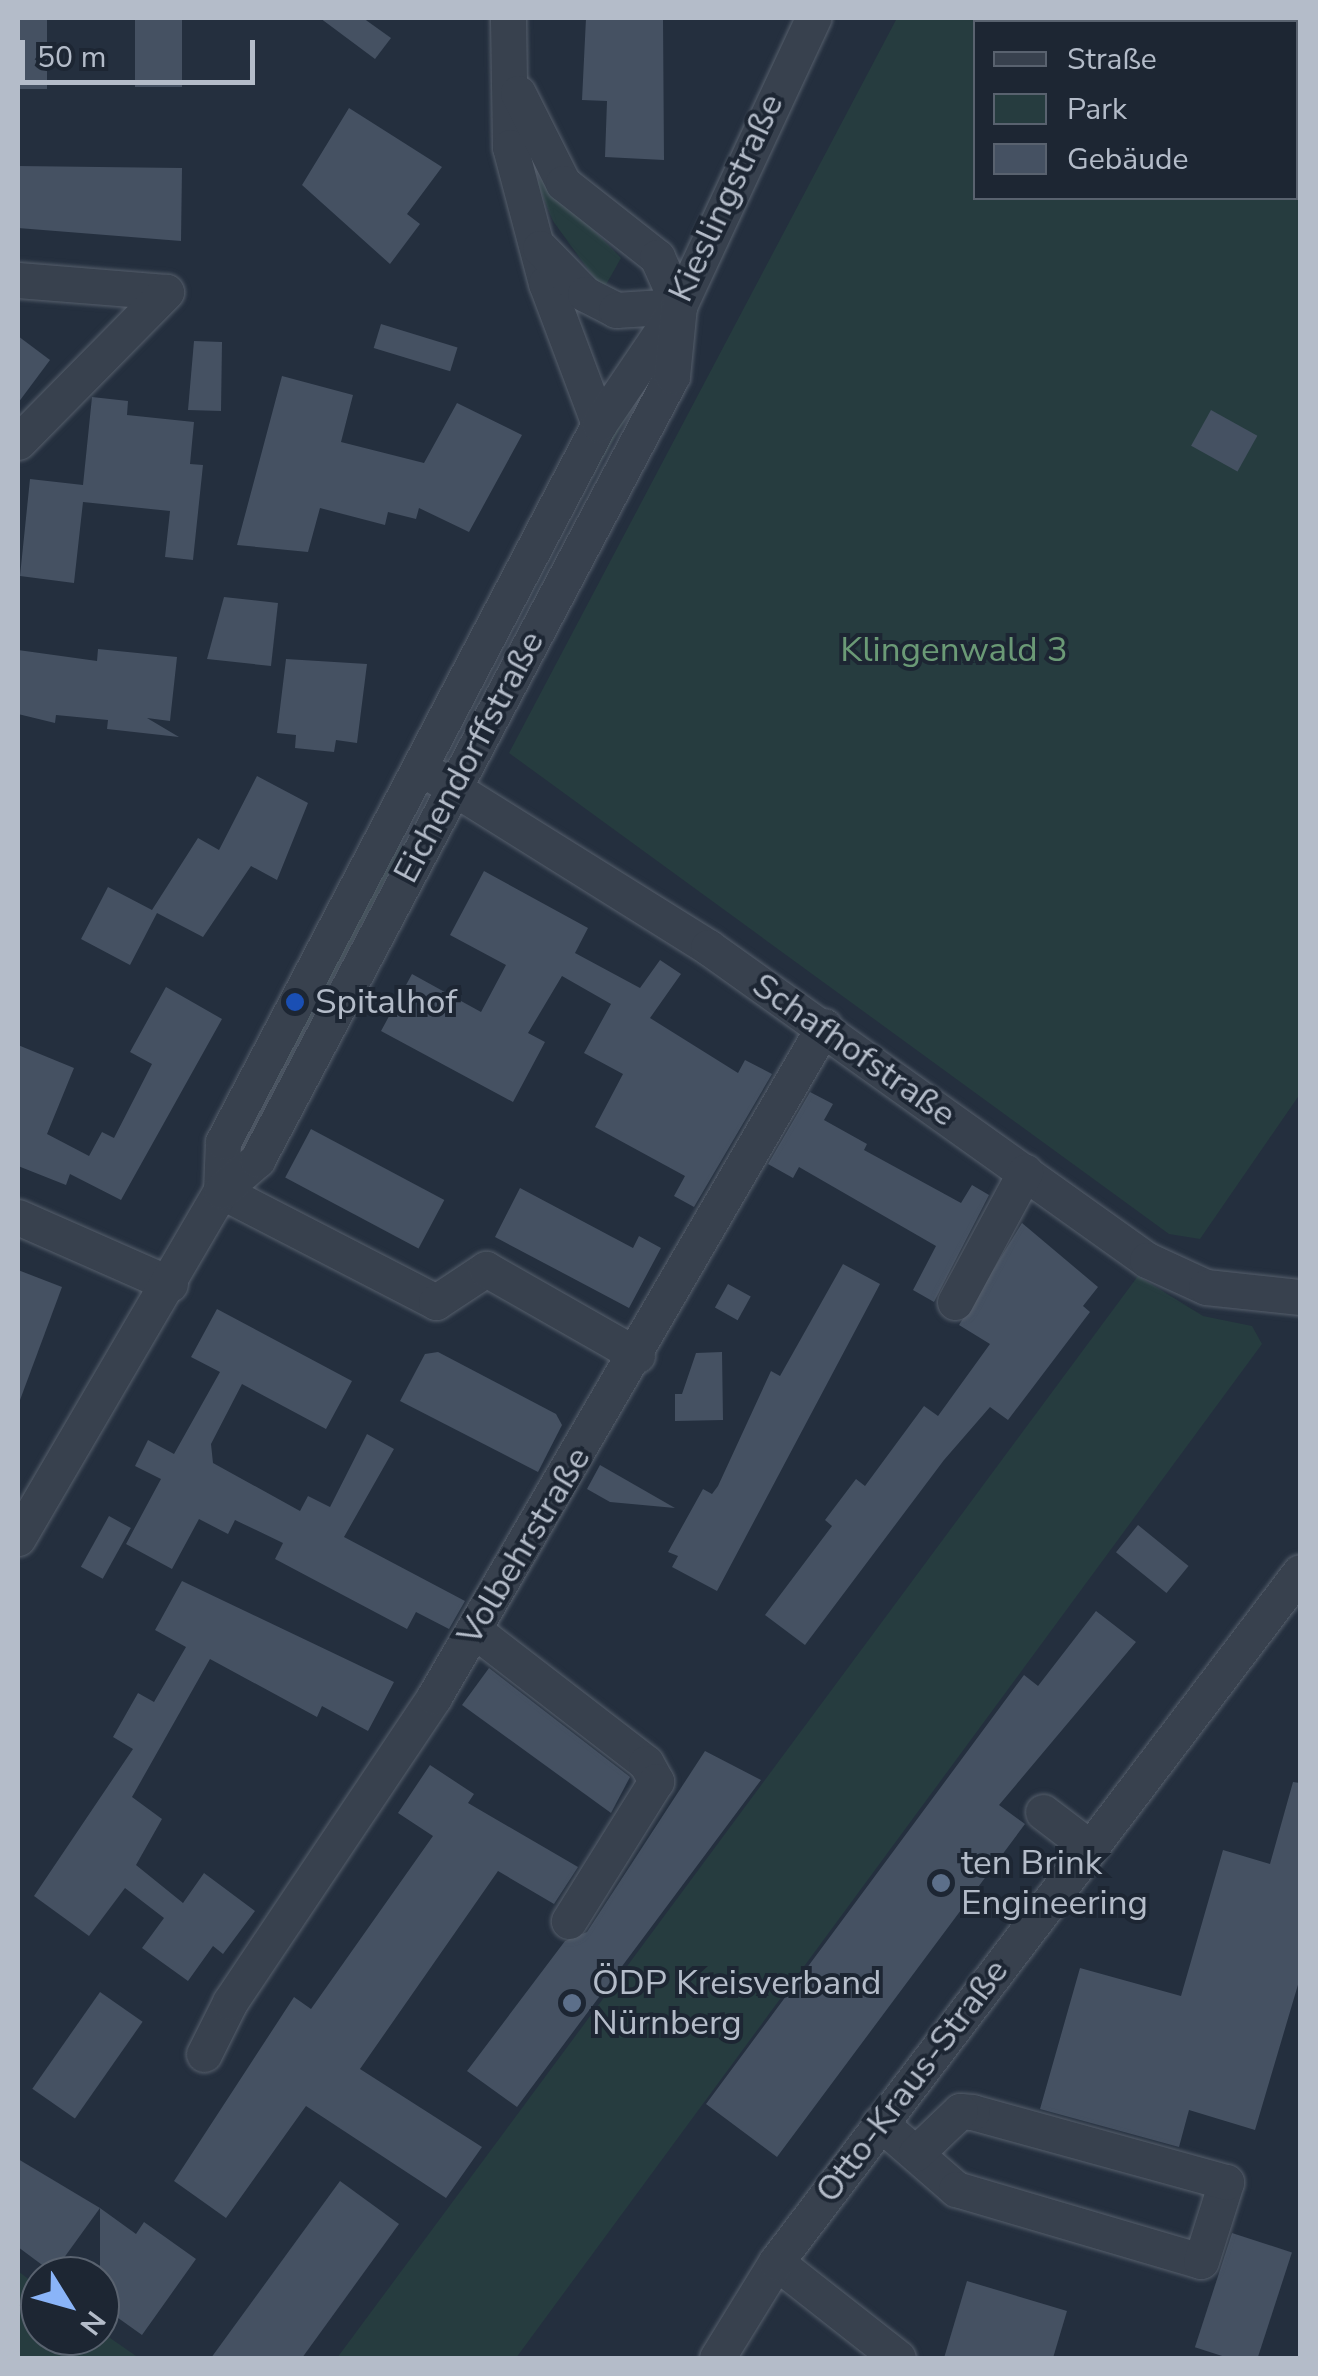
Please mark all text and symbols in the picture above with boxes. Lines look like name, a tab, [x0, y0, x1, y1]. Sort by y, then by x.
scale bar	[25, 20, 260, 82]
legend	[973, 20, 1298, 200]
text: 50 m	[37, 37, 106, 78]
text: Straße	[1067, 39, 1157, 80]
street label: Kieslingstraße	[660, 87, 792, 309]
text: Park	[1067, 89, 1127, 130]
text: Gebäude	[1067, 139, 1188, 180]
street label: Eichendorffstraße	[385, 624, 553, 890]
park label: Klingenwald 3	[840, 629, 1068, 671]
street label: Schafhofstraße	[744, 964, 964, 1136]
place label: Spitalhof	[315, 981, 457, 1023]
marker: Spitalhof	[284, 991, 306, 1013]
street label: Volbehrstraße	[449, 1440, 599, 1652]
place label: ten Brink Engineering	[961, 1842, 1148, 1924]
marker: ten Brink Engineering	[930, 1872, 952, 1894]
street label: Otto-Kraus-Straße	[807, 1951, 1017, 2211]
place label: ÖDP Kreisverband Nürnberg	[592, 1962, 882, 2044]
marker: ÖDP Kreisverband Nürnberg	[561, 1992, 583, 2014]
north arrow	[20, 2256, 120, 2356]
text: N	[71, 2303, 114, 2343]

